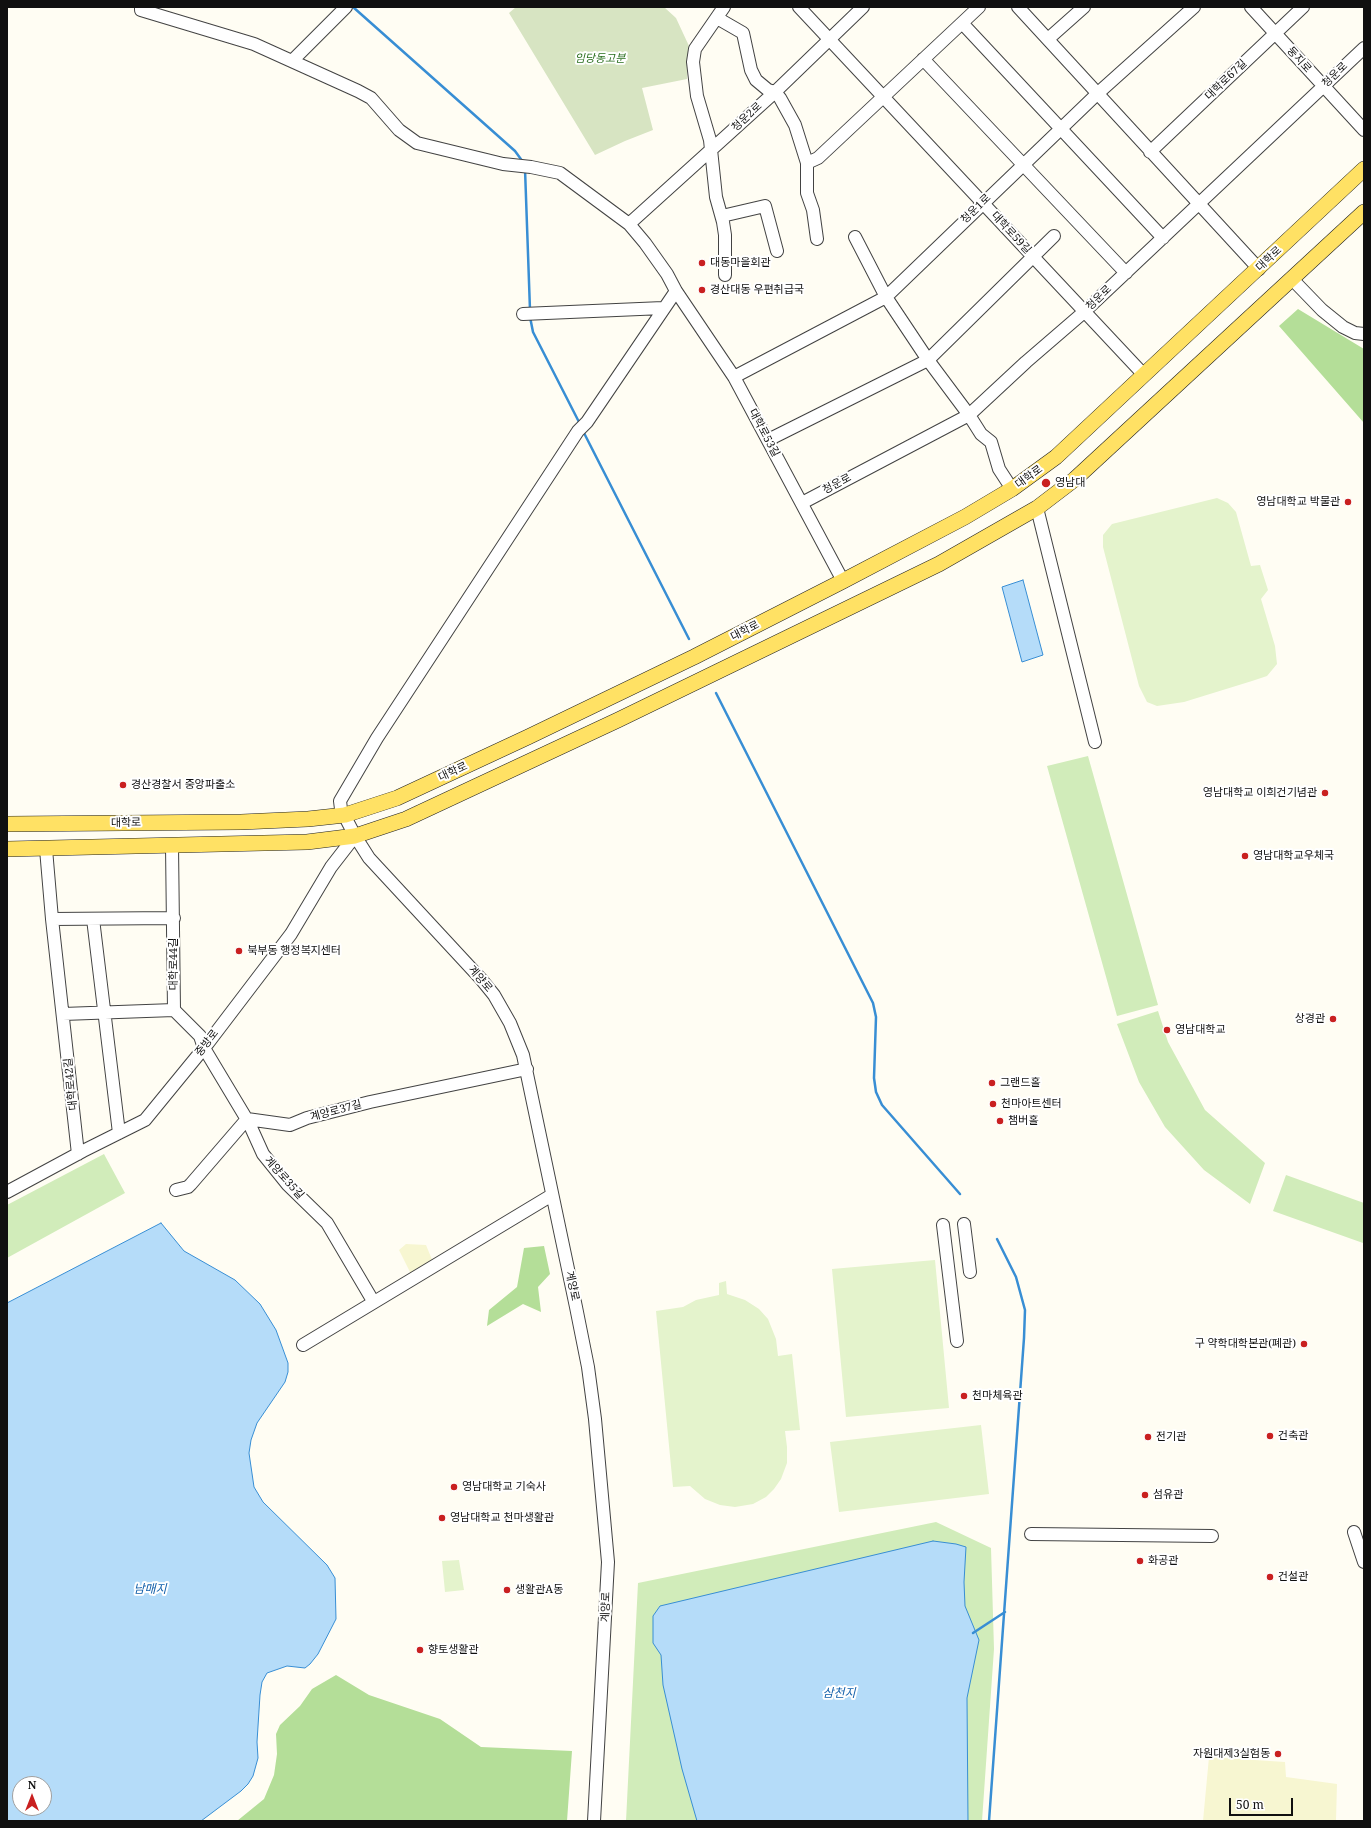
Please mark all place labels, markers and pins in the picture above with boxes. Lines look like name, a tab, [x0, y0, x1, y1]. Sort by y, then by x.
place label: 대동마을회관	[710, 256, 771, 270]
marker: 대동마을회관	[697, 258, 707, 268]
place label: 경산대동 우편취급국	[710, 283, 804, 297]
marker: 경산대동 우편취급국	[697, 285, 707, 295]
place label: 영남대	[1055, 476, 1085, 490]
marker: 영남대	[1040, 477, 1052, 489]
place label: 영남대학교 박물관	[1256, 495, 1340, 509]
marker: 영남대학교 박물관	[1343, 497, 1353, 507]
place label: 경산경찰서 중앙파출소	[131, 778, 235, 792]
marker: 경산경찰서 중앙파출소	[118, 780, 128, 790]
place label: 영남대학교 이희건기념관	[1203, 786, 1317, 800]
marker: 영남대학교 이희건기념관	[1320, 788, 1330, 798]
place label: 영남대학교우체국	[1253, 849, 1334, 863]
marker: 영남대학교우체국	[1240, 851, 1250, 861]
place label: 북부동 행정복지센터	[247, 944, 341, 958]
marker: 북부동 행정복지센터	[234, 946, 244, 956]
place label: 상경관	[1295, 1012, 1325, 1026]
marker: 상경관	[1328, 1014, 1338, 1024]
place label: 영남대학교	[1175, 1023, 1226, 1037]
marker: 영남대학교	[1162, 1025, 1172, 1035]
place label: 그랜드홀	[1000, 1076, 1040, 1090]
marker: 그랜드홀	[987, 1078, 997, 1088]
place label: 천마아트센터	[1001, 1097, 1062, 1111]
marker: 천마아트센터	[988, 1099, 998, 1109]
place label: 챔버홀	[1008, 1114, 1038, 1128]
marker: 챔버홀	[995, 1116, 1005, 1126]
place label: 구 약학대학본관(폐관)	[1194, 1337, 1296, 1351]
marker: 구 약학대학본관(폐관)	[1299, 1339, 1309, 1349]
place label: 천마체육관	[972, 1389, 1023, 1403]
marker: 천마체육관	[959, 1391, 969, 1401]
place label: 건축관	[1278, 1429, 1308, 1443]
place label: 전기관	[1156, 1430, 1186, 1444]
marker: 건축관	[1265, 1431, 1275, 1441]
marker: 전기관	[1143, 1432, 1153, 1442]
place label: 영남대학교 기숙사	[462, 1480, 546, 1494]
marker: 영남대학교 기숙사	[449, 1482, 459, 1492]
place label: 섬유관	[1153, 1488, 1183, 1502]
marker: 섬유관	[1140, 1490, 1150, 1500]
place label: 영남대학교 천마생활관	[450, 1511, 554, 1525]
marker: 영남대학교 천마생활관	[437, 1513, 447, 1523]
place label: 화공관	[1148, 1554, 1178, 1568]
marker: 화공관	[1135, 1556, 1145, 1566]
place label: 건설관	[1278, 1570, 1308, 1584]
marker: 건설관	[1265, 1572, 1275, 1582]
place label: 생활관A동	[515, 1583, 563, 1597]
marker: 생활관A동	[502, 1585, 512, 1595]
place label: 향토생활관	[428, 1643, 479, 1657]
marker: 향토생활관	[415, 1645, 425, 1655]
place label: 자원대제3실험동	[1193, 1747, 1270, 1761]
marker: 자원대제3실험동	[1273, 1749, 1283, 1759]

